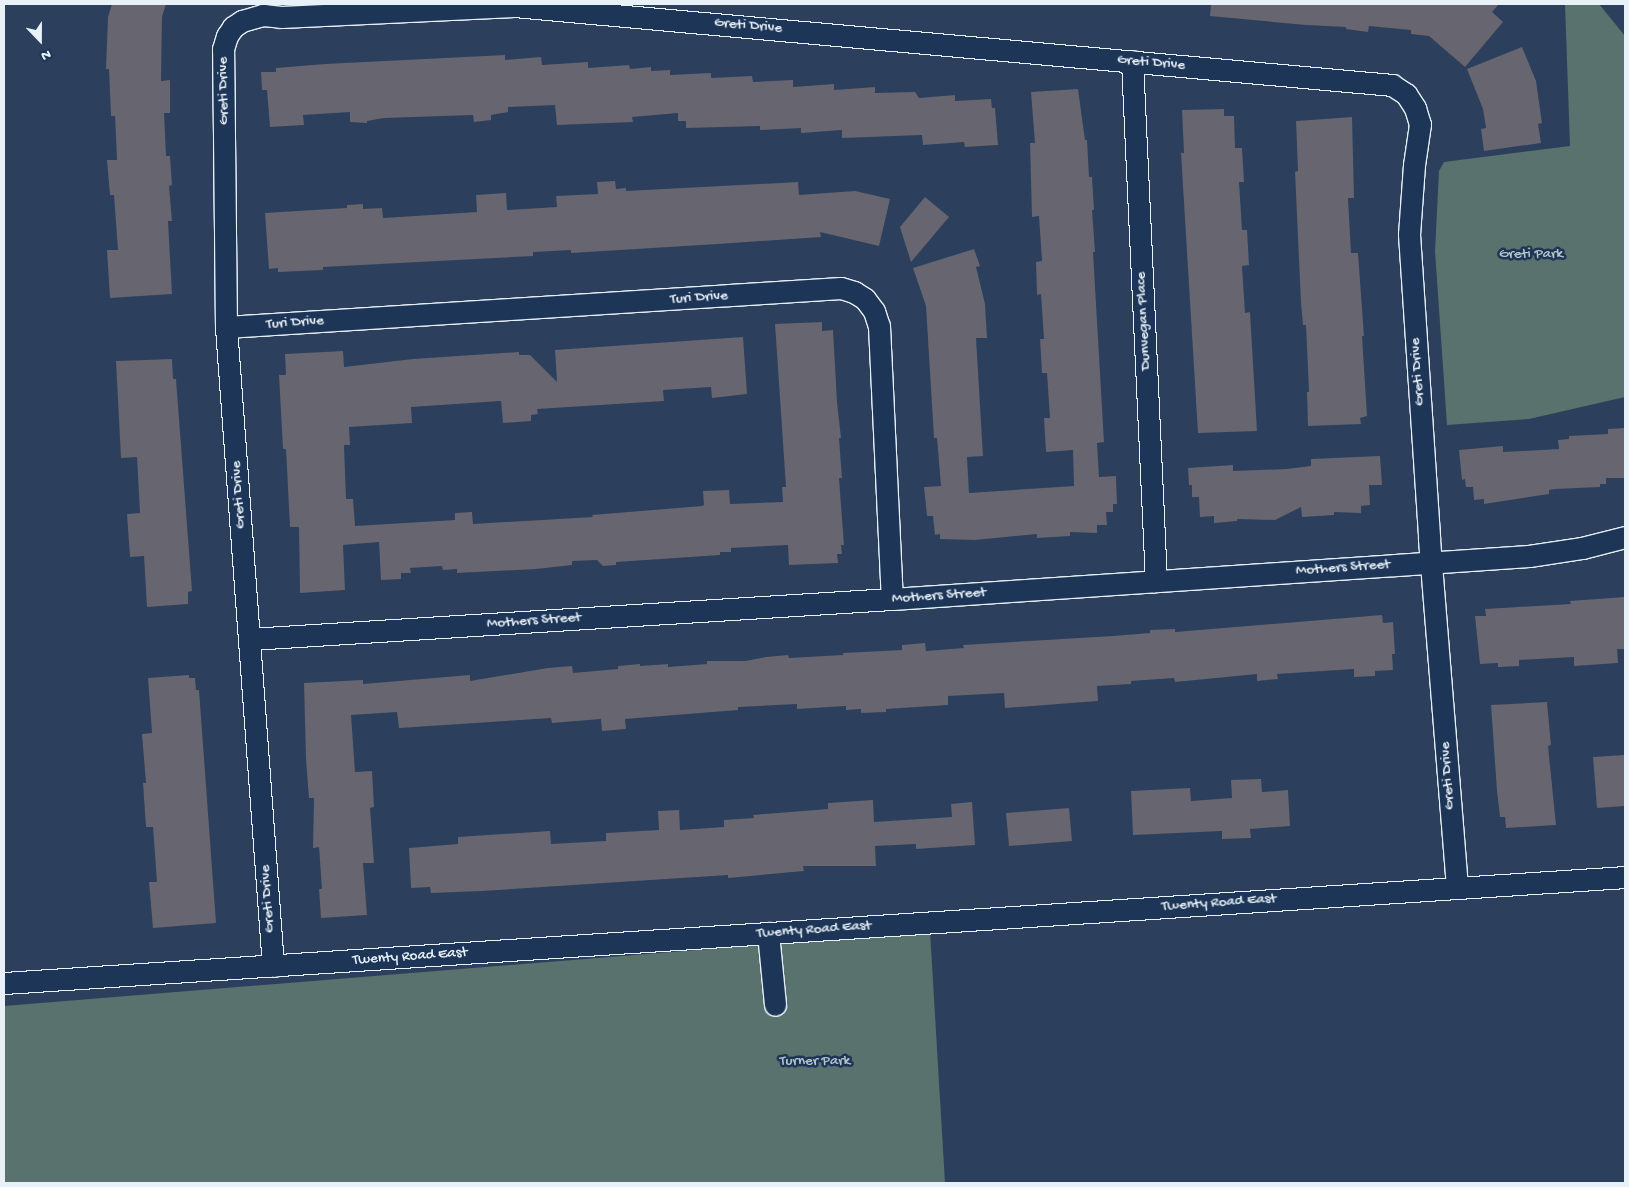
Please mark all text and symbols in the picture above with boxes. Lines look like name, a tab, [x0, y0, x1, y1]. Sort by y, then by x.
street label: Greti Drive	[713, 14, 783, 38]
north arrow	[15, 15, 65, 65]
text: N	[38, 45, 53, 64]
street label: Greti Drive	[1116, 51, 1186, 75]
street label: Greti Drive	[214, 57, 234, 125]
park label: Greti Park	[1499, 246, 1563, 264]
street label: Dunvegan Place	[1132, 271, 1156, 371]
street label: Turi Drive	[670, 287, 728, 309]
street label: Turi Drive	[266, 312, 324, 334]
street label: Greti Drive	[1407, 337, 1429, 407]
street label: Greti Drive	[228, 460, 250, 530]
street label: Mothers Street	[1295, 556, 1391, 580]
street label: Mothers Street	[891, 584, 987, 608]
street label: Mothers Street	[486, 609, 582, 633]
street label: Greti Drive	[1437, 741, 1459, 811]
street label: Greti Drive	[257, 864, 279, 934]
street label: Twenty Road East	[1161, 890, 1277, 916]
street label: Twenty Road East	[756, 917, 872, 943]
street label: Twenty Road East	[352, 944, 468, 970]
park label: Turner Park	[780, 1053, 850, 1071]

